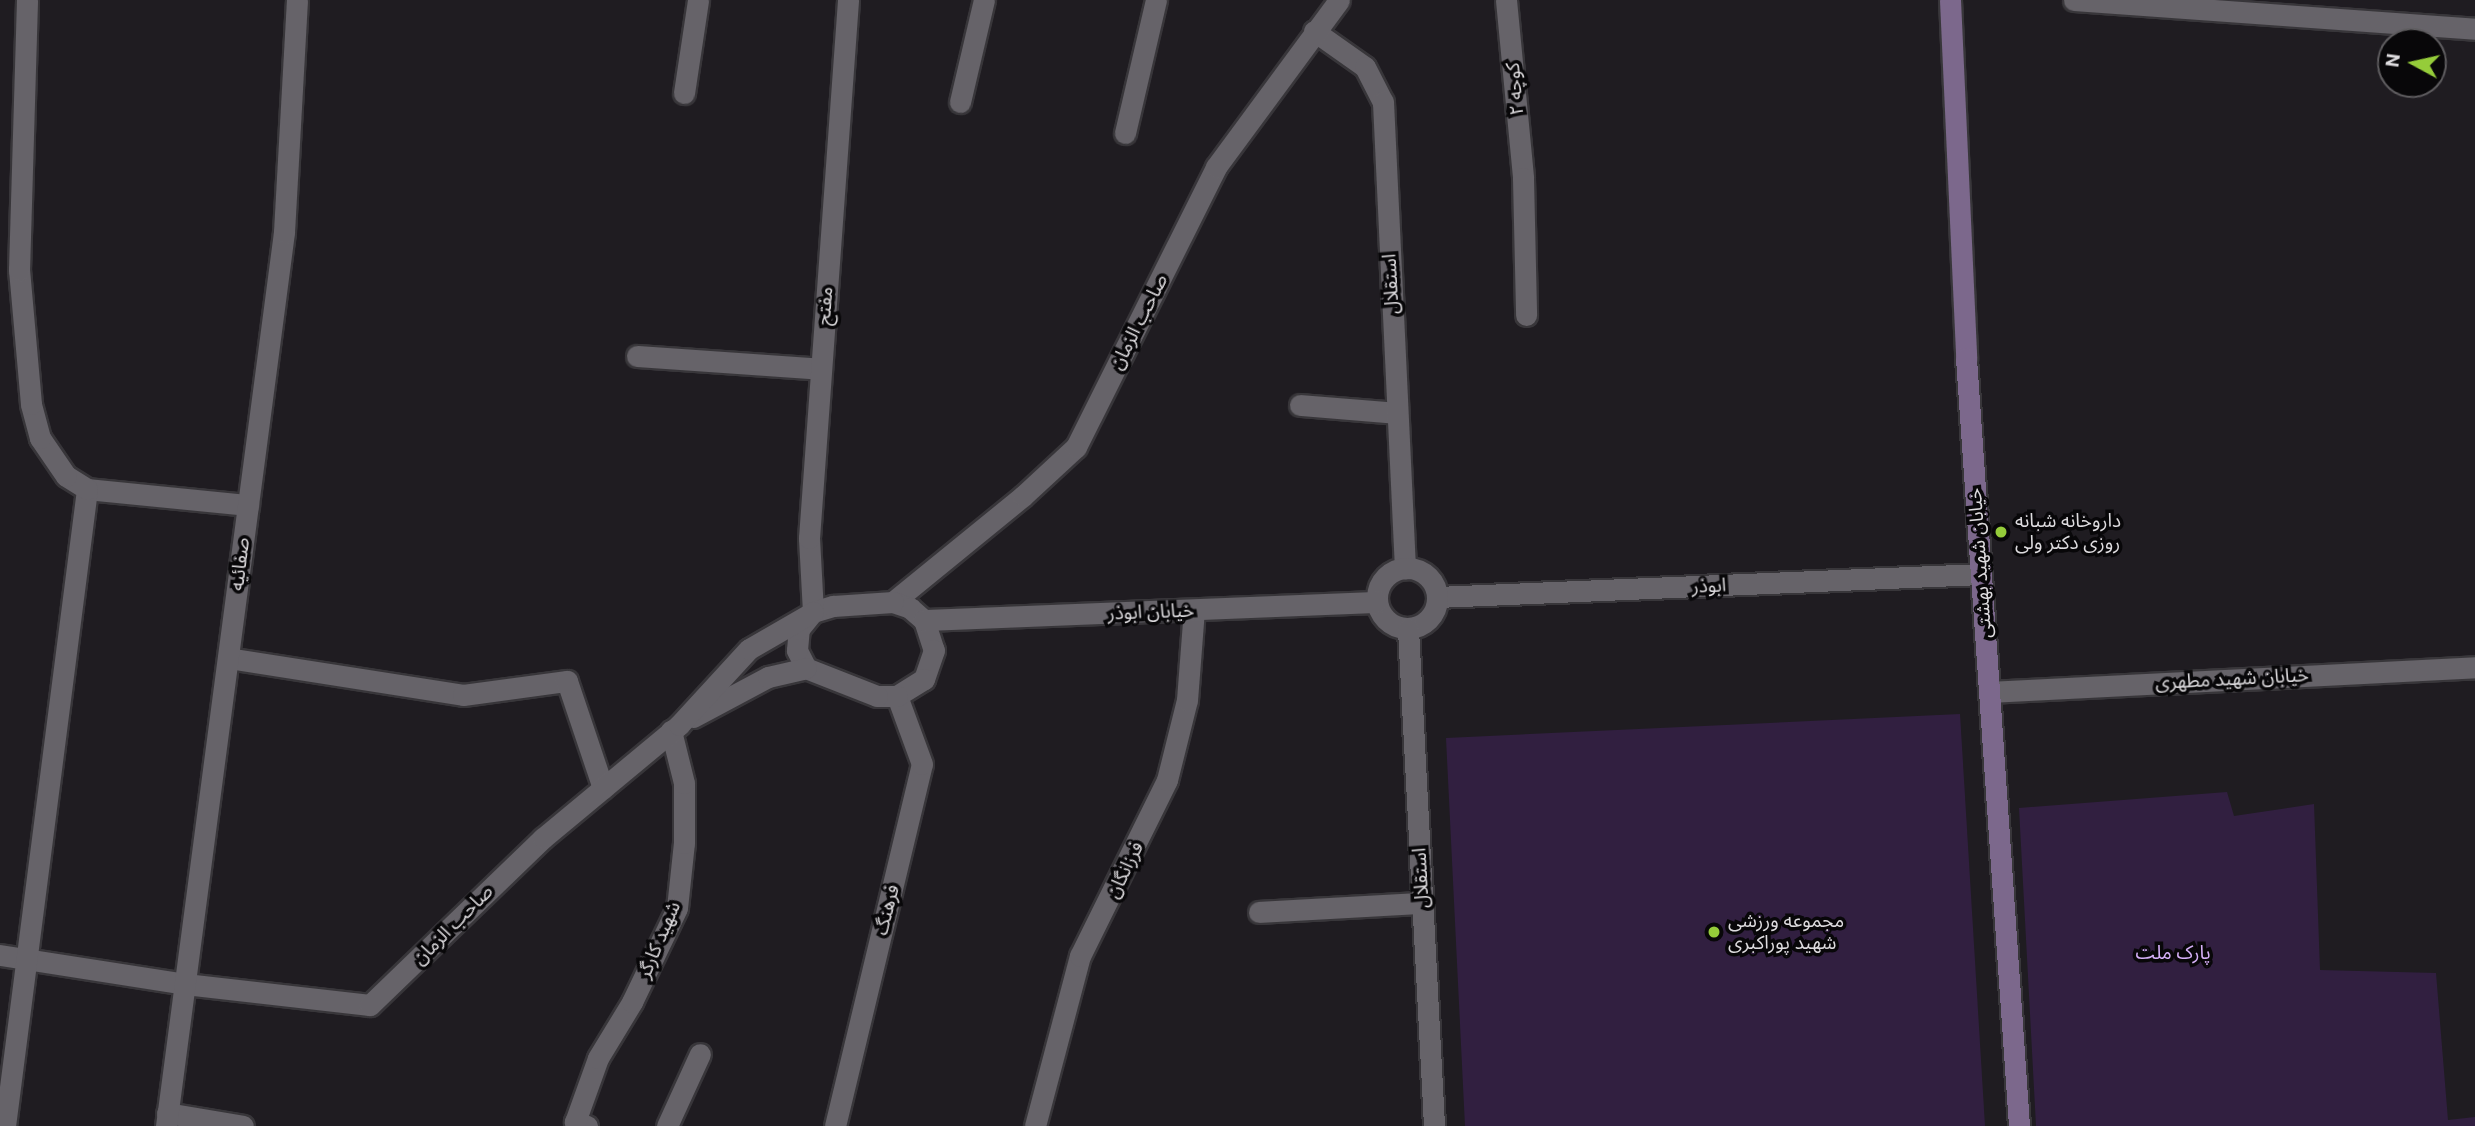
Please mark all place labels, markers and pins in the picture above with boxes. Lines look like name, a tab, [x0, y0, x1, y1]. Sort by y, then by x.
place label: داروخانه شبانه روزی دکتر ولی	[2015, 510, 2121, 554]
marker: داروخانه شبانه روزی دکتر ولی	[1993, 524, 2009, 540]
place label: مجموعه ورزشی شهید پوراکبری	[1728, 910, 1844, 954]
marker: مجموعه ورزشی شهید پوراکبری	[1706, 924, 1722, 940]

